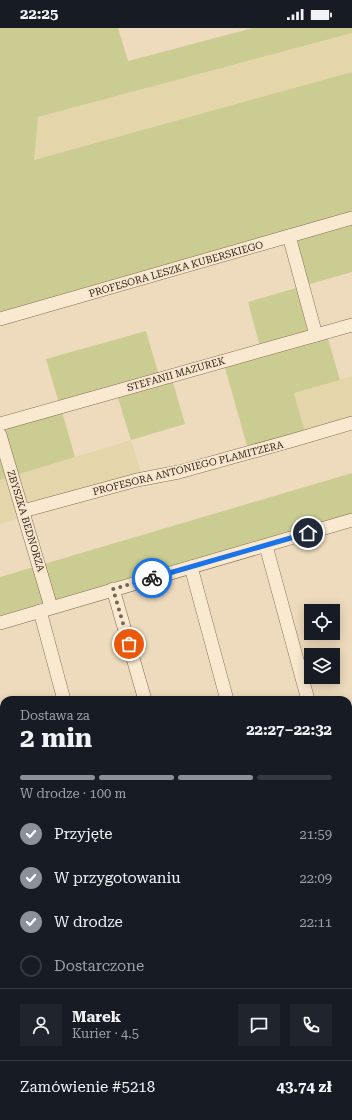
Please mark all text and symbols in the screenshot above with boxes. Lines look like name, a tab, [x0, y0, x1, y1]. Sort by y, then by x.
text: 22:25	[20, 5, 58, 23]
street label: PROFESORA LESZKA KUBERSKIEGO	[88, 239, 264, 299]
street label: STEFANII MAZUREK	[126, 355, 227, 393]
street label: PROFESORA ANTONIEGO PLAMITZERA	[91, 439, 285, 497]
street label: ZBYSZKA BEDNORZA	[5, 469, 47, 573]
pin	[291, 516, 325, 550]
icon: home	[297, 522, 319, 544]
courier	[132, 558, 172, 598]
icon: bike	[141, 567, 163, 589]
map controls	[304, 604, 340, 684]
button: locate	[304, 604, 340, 640]
pin	[112, 627, 146, 661]
icon: bag	[118, 633, 140, 655]
button: layers	[304, 648, 340, 684]
text: Dostawa za	[20, 708, 90, 723]
text: 22:27–22:32	[246, 721, 332, 739]
text: 2 min	[20, 723, 92, 753]
text: W drodze · 100 m	[20, 786, 126, 801]
icon: check	[20, 823, 42, 845]
text: Przyjęte	[54, 825, 113, 843]
text: 21:59	[300, 827, 332, 842]
icon: check	[20, 867, 42, 889]
text: W przygotowaniu	[54, 869, 181, 887]
text: 22:09	[300, 871, 332, 886]
icon: check	[20, 911, 42, 933]
text: W drodze	[54, 913, 123, 931]
text: 22:11	[300, 915, 332, 930]
text: Dostarczone	[54, 957, 144, 975]
button: person	[20, 1004, 62, 1046]
button: chat	[238, 1004, 280, 1046]
button: phone	[290, 1004, 332, 1046]
text: Marek	[72, 1008, 121, 1026]
text: Kurier · 4.5	[72, 1026, 139, 1041]
text: Zamówienie #5218	[20, 1078, 155, 1096]
text: 43.74 zł	[277, 1078, 332, 1096]

